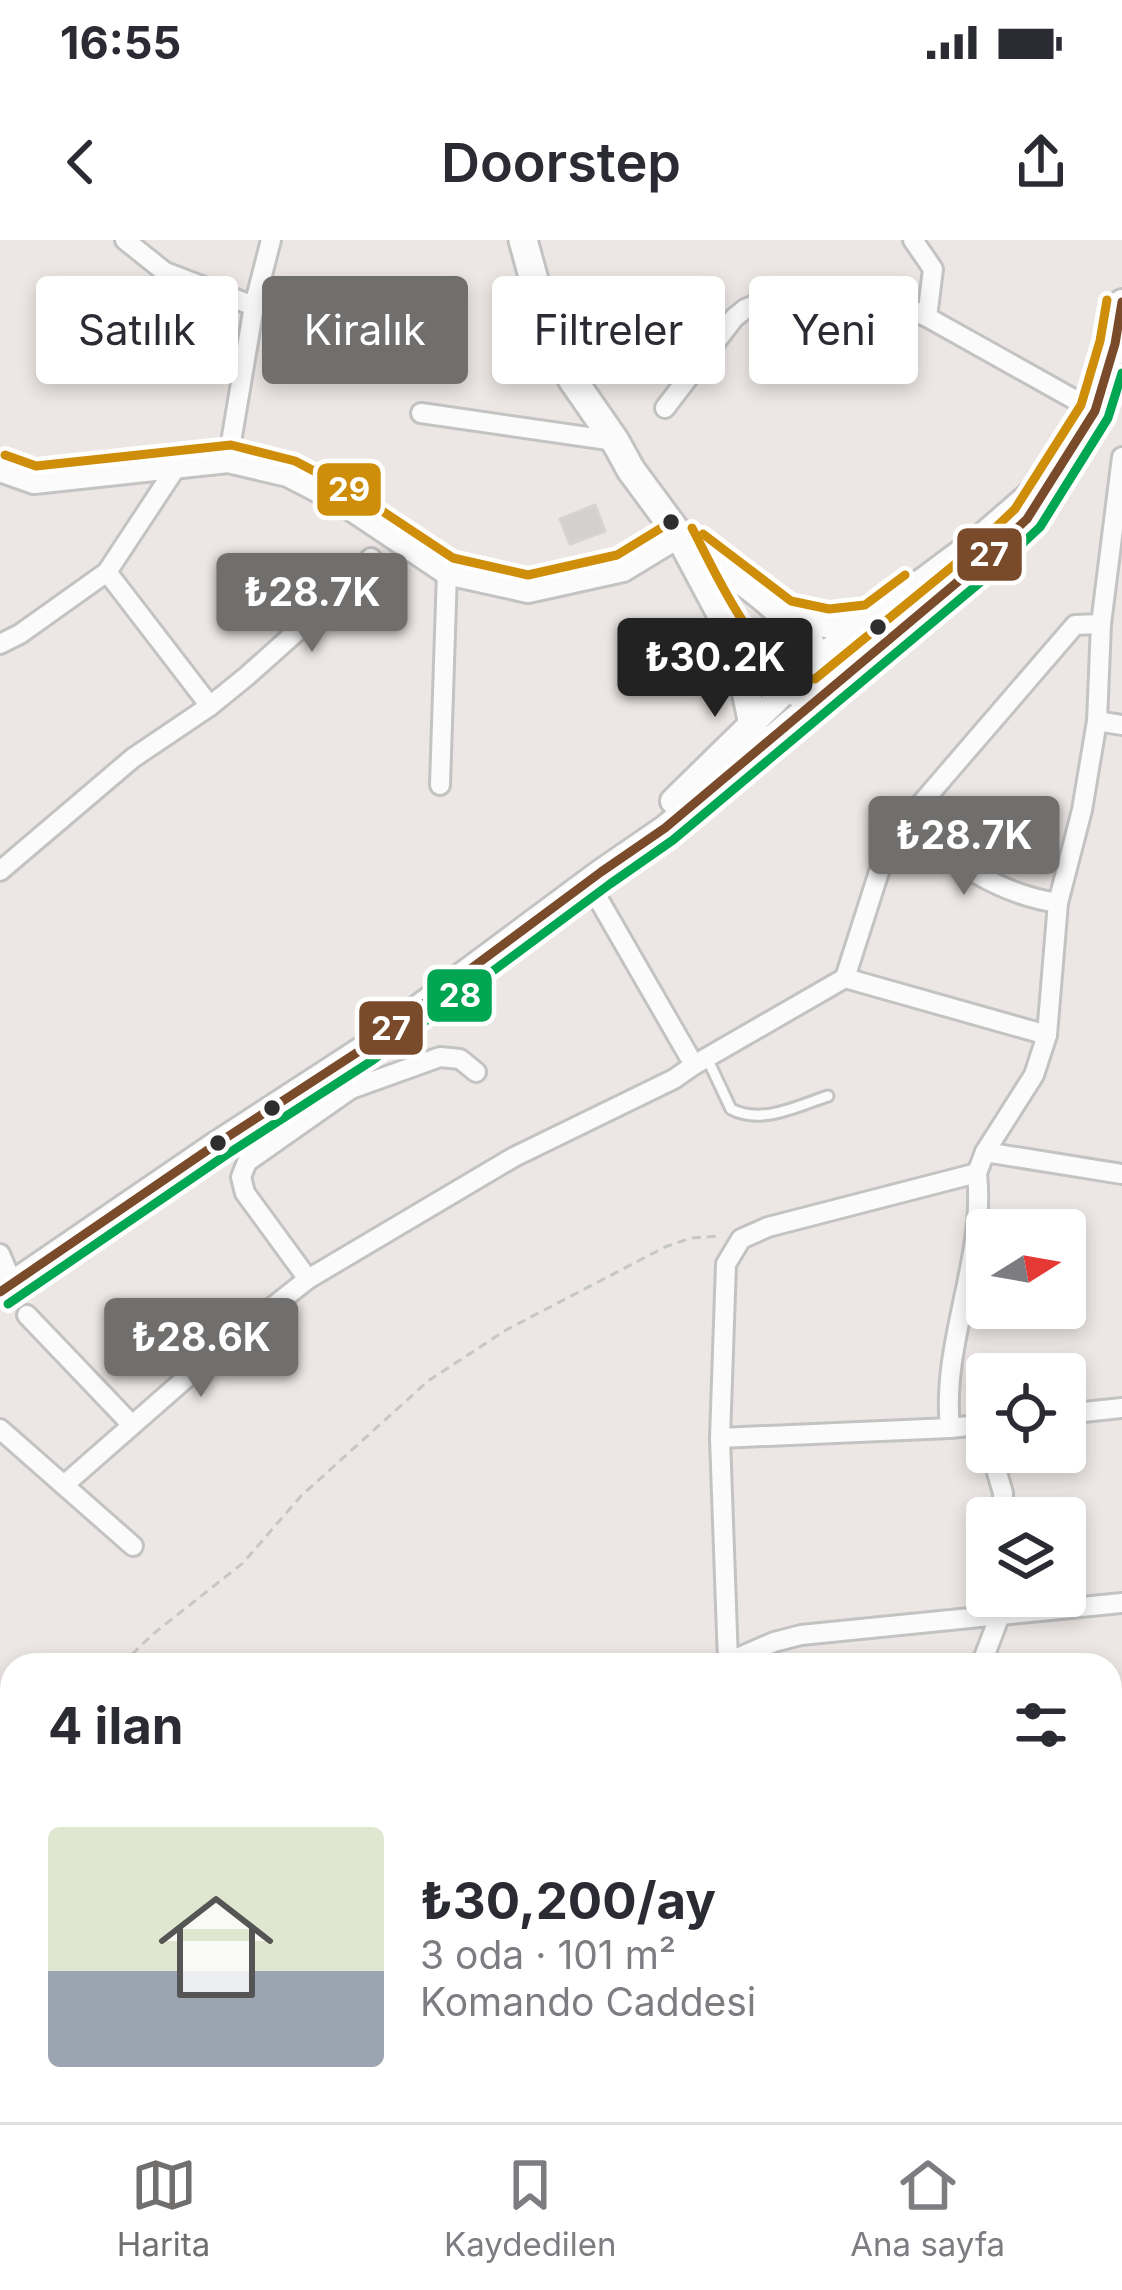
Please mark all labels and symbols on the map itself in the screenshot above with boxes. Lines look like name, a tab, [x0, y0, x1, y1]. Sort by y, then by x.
line badge: 29	[315, 461, 383, 518]
text: 29	[328, 469, 370, 509]
unlabelled marker	[660, 511, 682, 533]
line badge: 27	[955, 526, 1024, 583]
text: 27	[969, 534, 1009, 574]
pin: ₺28.7K	[214, 553, 410, 655]
unlabelled marker	[867, 616, 889, 638]
pin: ₺30.2K	[617, 618, 813, 720]
pin: ₺28.7K	[866, 796, 1062, 898]
line badge: 28	[425, 967, 494, 1024]
text: 28	[439, 975, 481, 1015]
line badge: 27	[357, 999, 425, 1057]
text: 27	[371, 1008, 411, 1048]
unlabelled marker	[261, 1097, 283, 1119]
unlabelled marker	[207, 1132, 229, 1154]
north arrow	[966, 1209, 1086, 1329]
pin: ₺28.6K	[103, 1298, 299, 1400]

